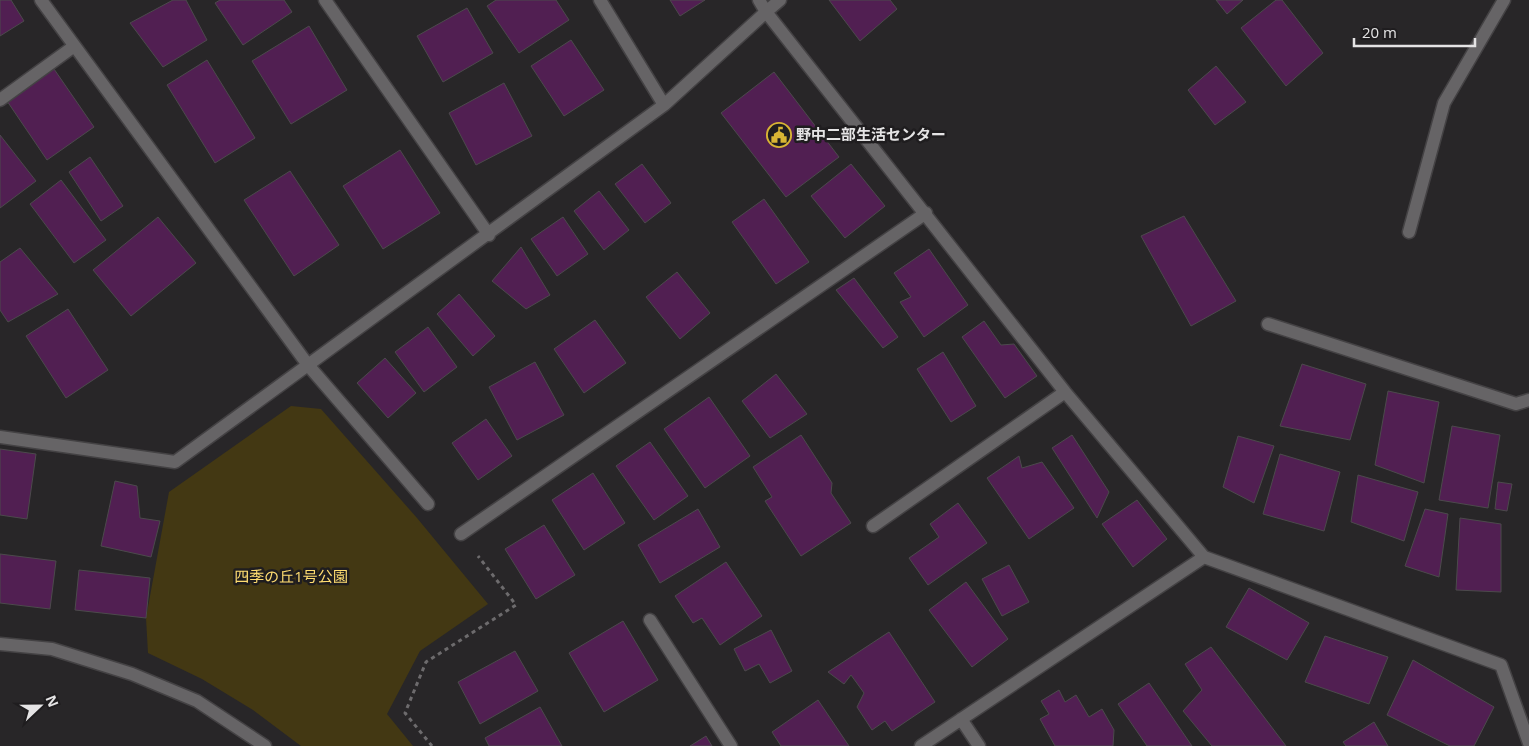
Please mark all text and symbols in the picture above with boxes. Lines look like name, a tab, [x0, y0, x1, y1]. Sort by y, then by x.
scale bar	[1354, 15, 1475, 47]
text: 20 m	[1362, 22, 1397, 42]
public building icon: 野中二部生活センター	[766, 122, 792, 148]
place label: 野中二部生活センター	[796, 124, 946, 144]
park label: 四季の丘1号公園	[234, 566, 348, 586]
north arrow	[15, 681, 65, 731]
text: N	[42, 692, 63, 710]

